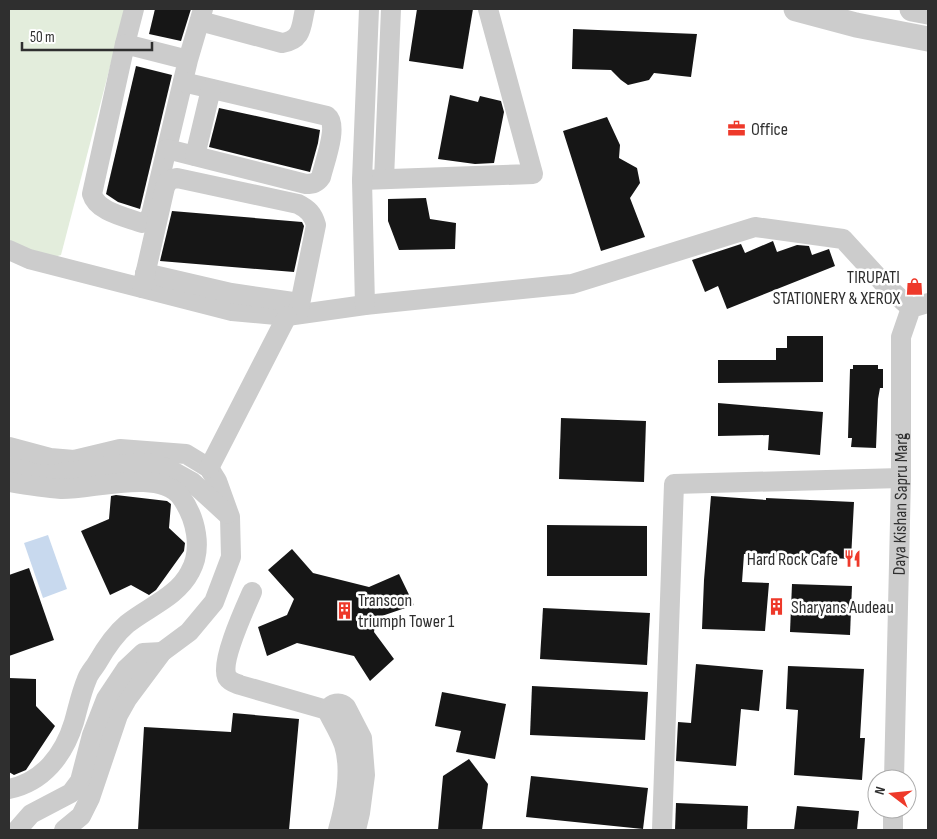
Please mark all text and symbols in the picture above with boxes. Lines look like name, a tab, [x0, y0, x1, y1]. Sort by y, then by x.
scale bar	[22, 20, 152, 52]
text: 50 m	[30, 28, 55, 47]
office icon: Office	[727, 119, 747, 139]
place label: Office	[751, 119, 788, 140]
place label: TIRUPATI STATIONERY & XEROX	[773, 267, 900, 309]
shop icon: TIRUPATI STATIONERY & XEROX	[904, 277, 924, 297]
street label: Daya Kishan Sapru Marg	[889, 433, 912, 576]
place label: Hard Rock Cafe	[747, 549, 838, 570]
restaurant icon: Hard Rock Cafe	[842, 549, 862, 569]
place label: Transcon triumph Tower 1	[358, 590, 455, 632]
building icon: Sharyans Audeau	[767, 597, 787, 617]
place label: Sharyans Audeau	[791, 597, 894, 618]
building icon: Transcon triumph Tower 1	[334, 600, 354, 620]
north arrow	[867, 769, 917, 819]
text: N	[871, 785, 889, 796]

